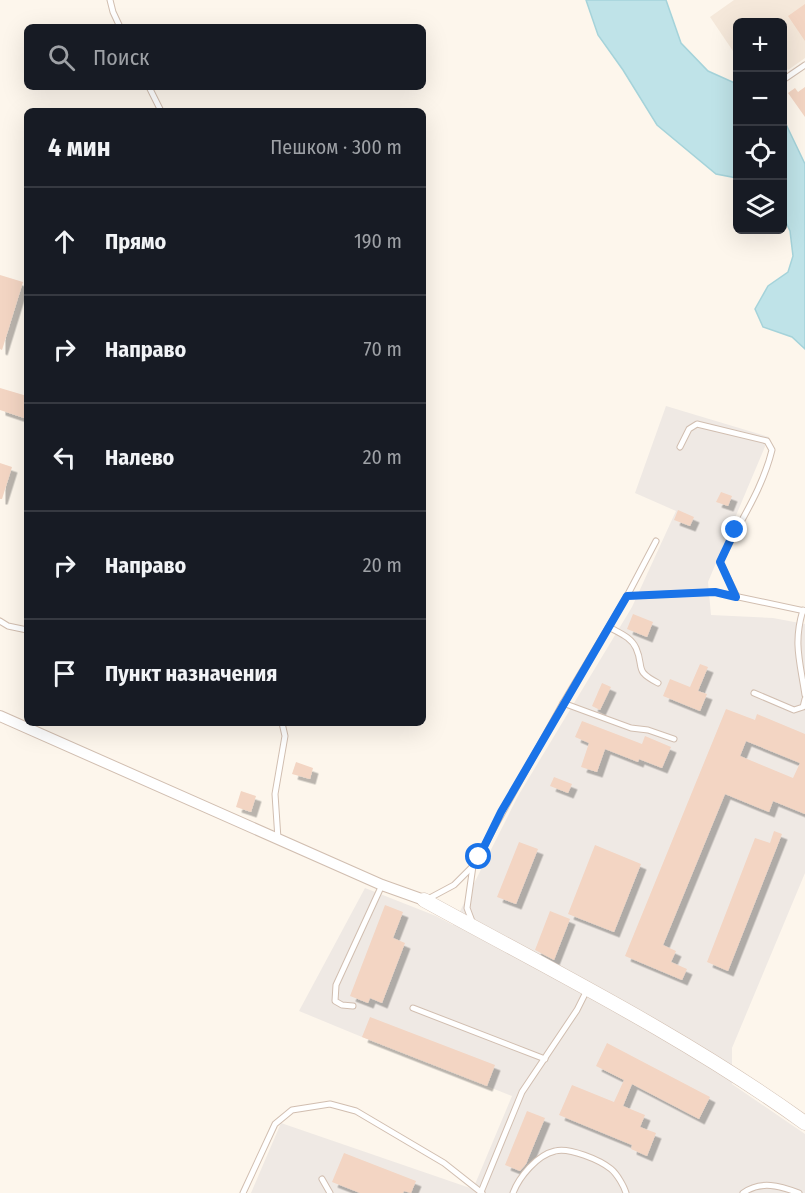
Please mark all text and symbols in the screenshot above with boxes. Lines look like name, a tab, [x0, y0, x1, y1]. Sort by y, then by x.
map controls	[733, 18, 787, 234]
button: +	[733, 18, 787, 72]
search box	[24, 24, 426, 90]
icon: search	[45, 41, 78, 74]
text: Поиск	[93, 44, 149, 71]
button: −	[733, 72, 787, 126]
button: locate	[733, 126, 787, 180]
text: 4 мин	[48, 132, 110, 163]
text: Пешком · 300 m	[270, 135, 402, 159]
button: layers	[733, 180, 787, 234]
icon: ahead	[48, 225, 81, 258]
text: Прямо	[105, 228, 166, 255]
text: 190 m	[354, 229, 402, 253]
icon: right	[48, 333, 81, 366]
text: Направо	[105, 336, 186, 363]
text: 70 m	[364, 337, 402, 361]
icon: left	[48, 441, 81, 474]
text: Налево	[105, 444, 174, 471]
text: 20 m	[363, 445, 402, 469]
route end	[721, 516, 747, 542]
icon: right	[48, 549, 81, 582]
text: Направо	[105, 552, 186, 579]
text: 20 m	[363, 553, 402, 577]
icon: arrive	[48, 657, 81, 690]
text: Пункт назначения	[105, 660, 277, 687]
route start	[465, 843, 491, 869]

